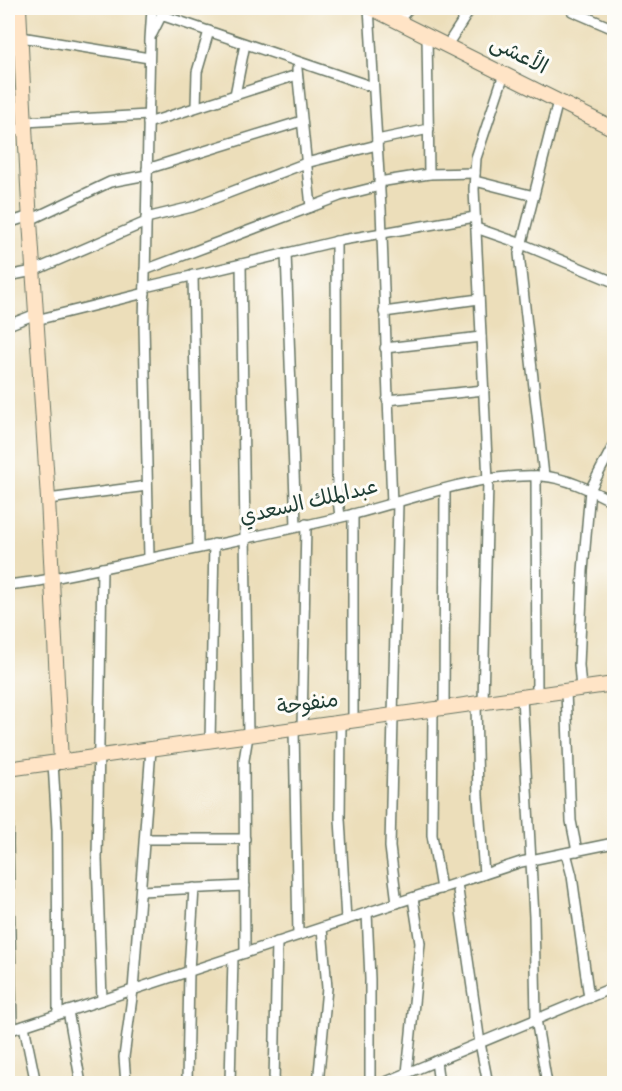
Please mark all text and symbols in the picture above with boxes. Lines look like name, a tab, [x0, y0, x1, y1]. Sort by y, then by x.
street label: الأعشى	[484, 28, 553, 84]
street label: عبدالملك السعدي	[237, 474, 381, 534]
street label: منفوحة	[275, 687, 341, 725]

